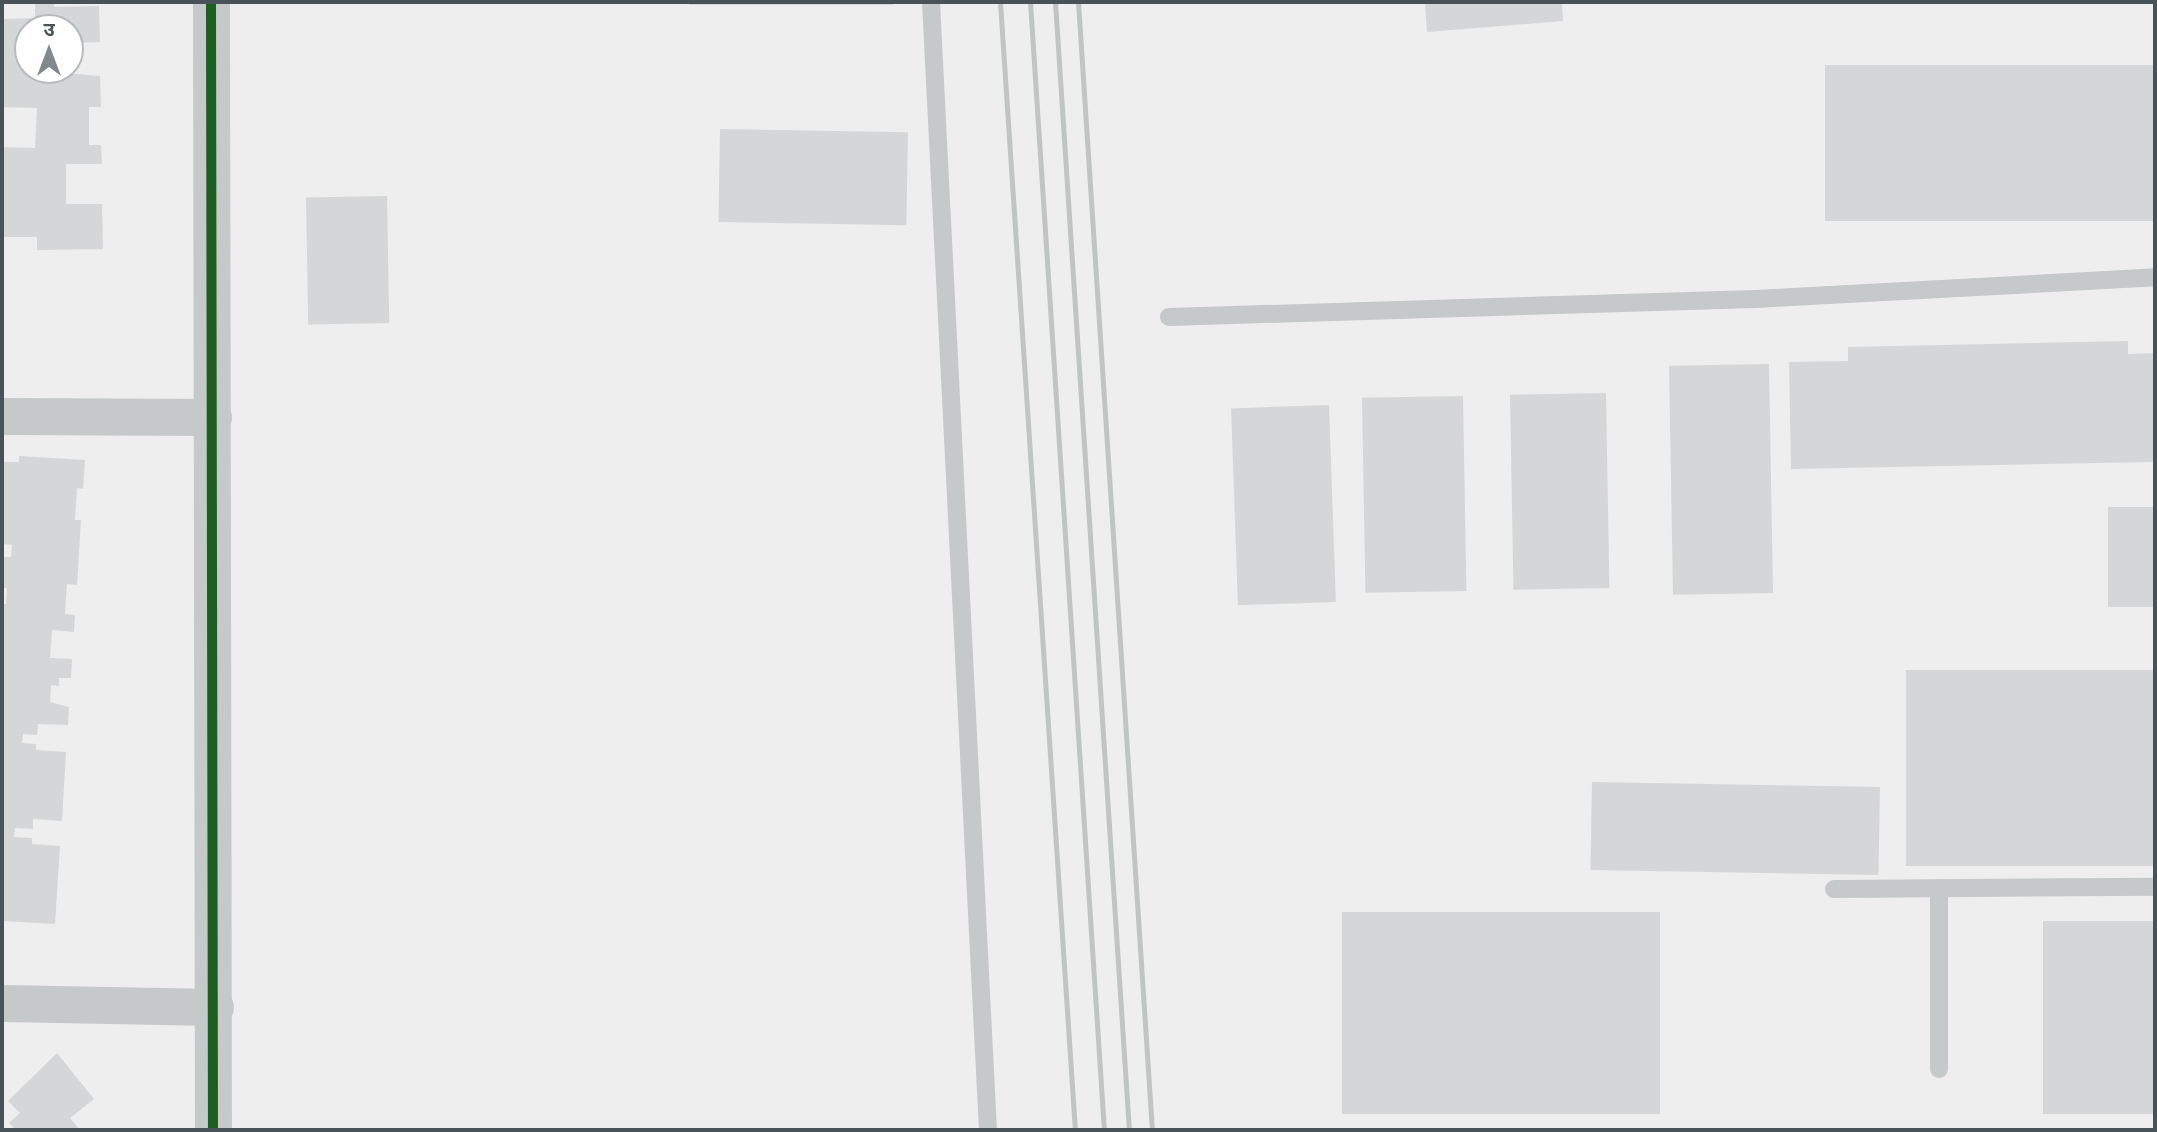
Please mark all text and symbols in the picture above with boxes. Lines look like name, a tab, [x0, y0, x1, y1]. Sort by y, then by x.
north arrow	[14, 14, 84, 84]
text: उ	[43, 18, 55, 41]

